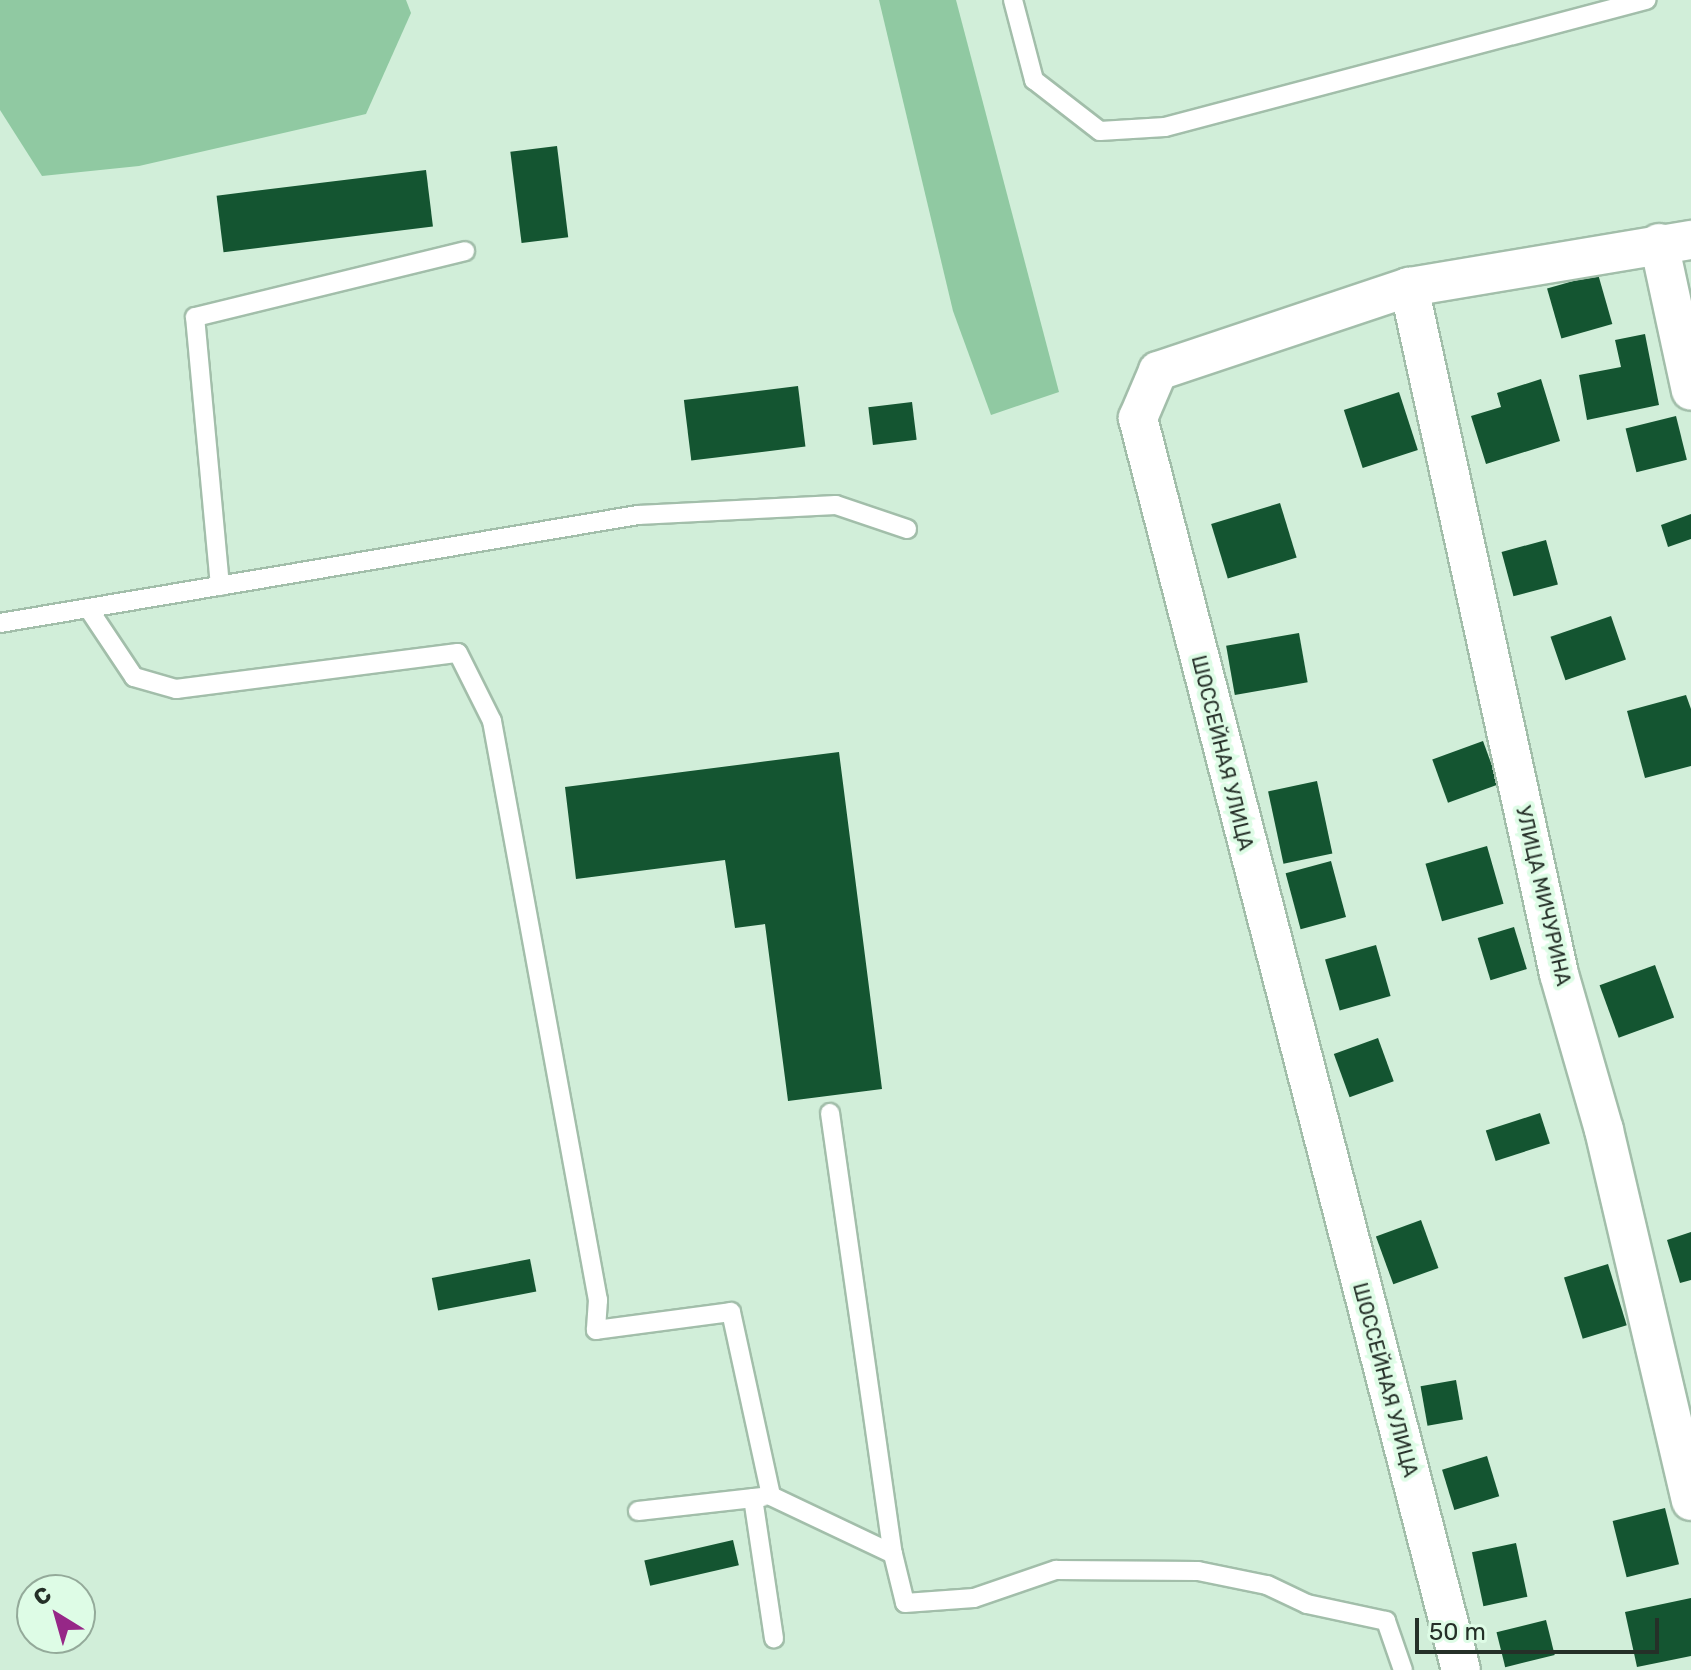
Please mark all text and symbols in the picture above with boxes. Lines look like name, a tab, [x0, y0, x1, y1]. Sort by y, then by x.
street label: ШОССЕЙНАЯ УЛИЦА	[1186, 653, 1258, 853]
street label: УЛИЦА МИЧУРИНА	[1511, 804, 1575, 988]
street label: ШОССЕЙНАЯ УЛИЦА	[1347, 1280, 1423, 1480]
north arrow	[16, 1574, 96, 1654]
text: С	[28, 1581, 57, 1611]
scale bar	[1419, 1602, 1663, 1652]
text: 50 m	[1429, 1618, 1486, 1646]

